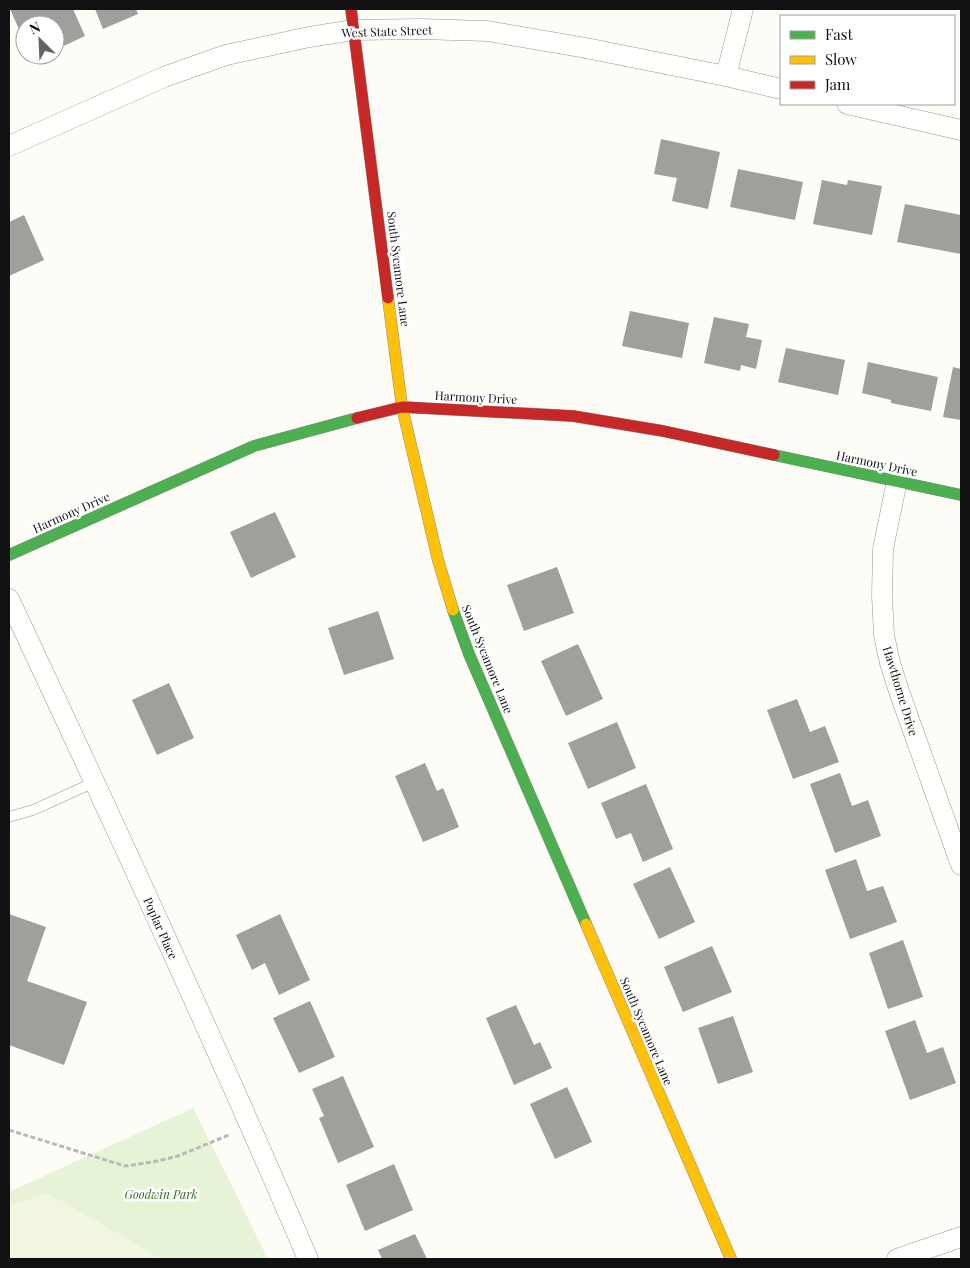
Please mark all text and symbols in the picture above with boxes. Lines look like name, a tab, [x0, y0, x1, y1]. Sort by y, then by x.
north arrow	[15, 15, 65, 65]
legend	[780, 15, 955, 105]
text: N	[26, 17, 43, 38]
street label: West State Street	[340, 21, 433, 41]
text: Fast	[825, 24, 854, 44]
text: Slow	[825, 49, 857, 69]
text: Jam	[824, 74, 851, 94]
street label: South Sycamore Lane	[384, 210, 414, 328]
street label: Harmony Drive	[434, 387, 518, 407]
street label: Harmony Drive	[835, 447, 919, 479]
street label: Harmony Drive	[30, 488, 112, 536]
street label: South Sycamore Lane	[459, 602, 517, 716]
street label: Hawthorne Drive	[880, 644, 922, 738]
street label: Poplar Place	[140, 895, 182, 961]
street label: South Sycamore Lane	[617, 974, 677, 1088]
park label: Goodwin Park	[124, 1186, 198, 1202]

